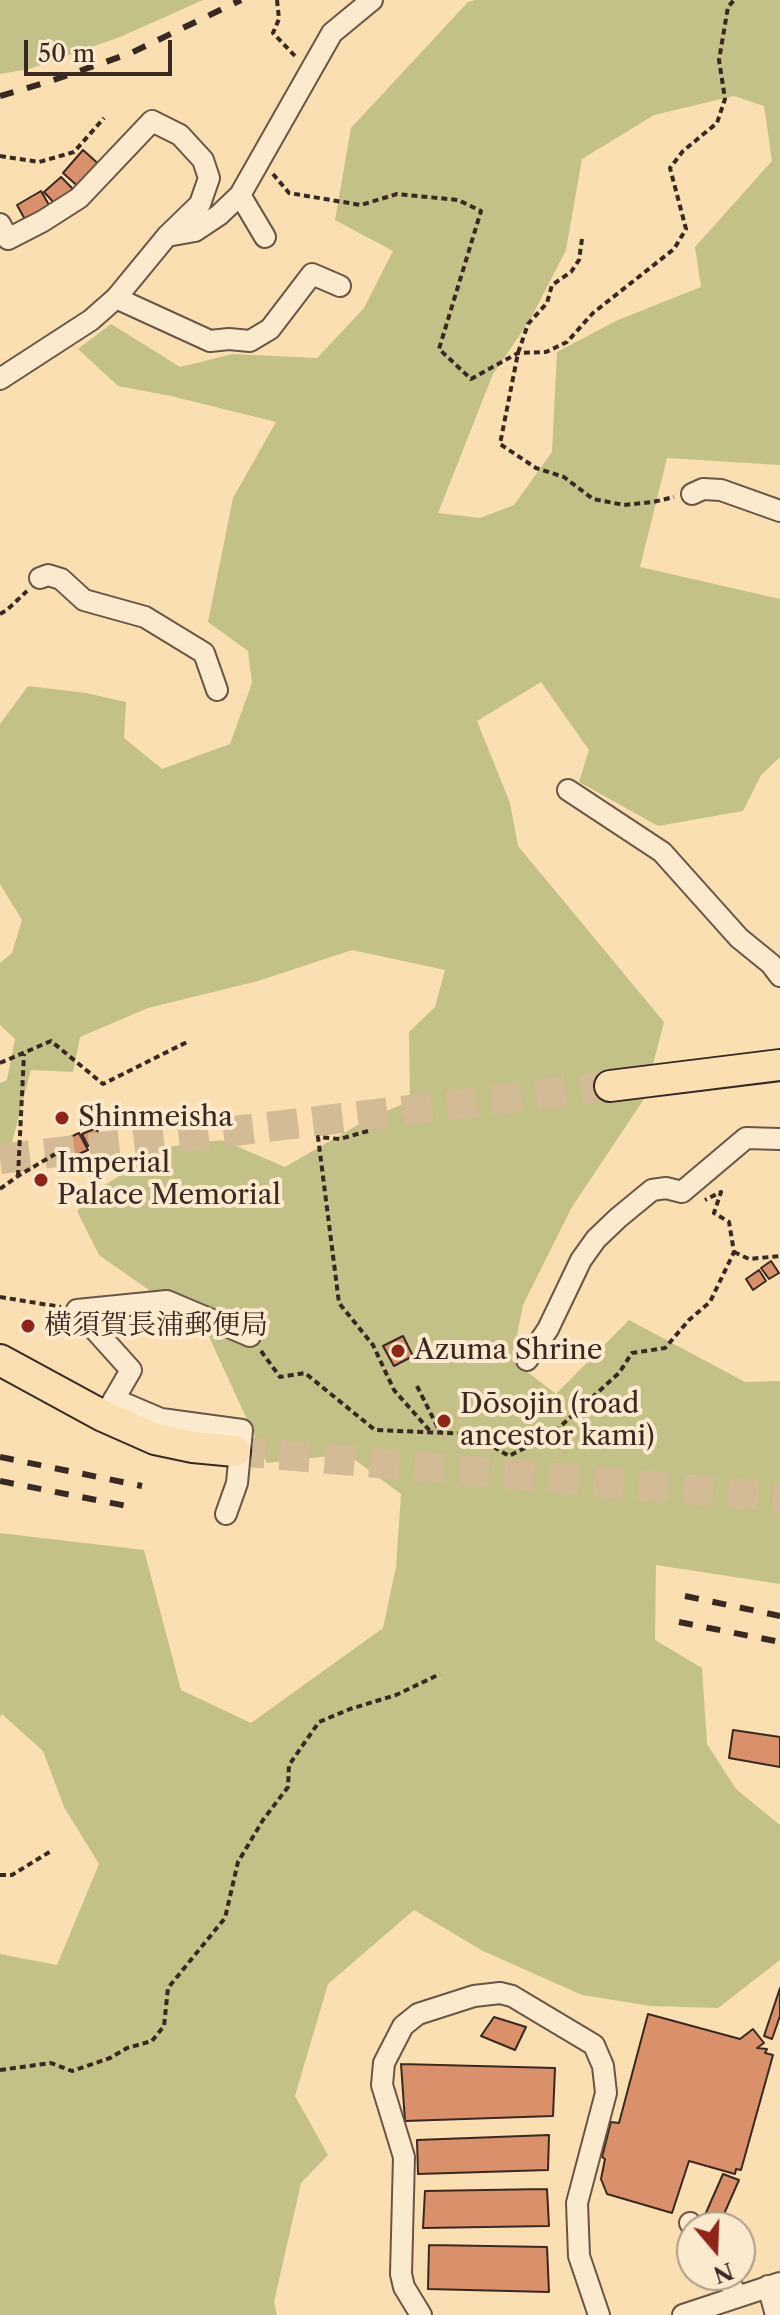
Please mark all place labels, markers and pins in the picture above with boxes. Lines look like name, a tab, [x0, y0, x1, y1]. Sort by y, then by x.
place label: Shinmeisha	[78, 1101, 233, 1135]
marker: Shinmeisha	[53, 1109, 71, 1127]
place label: Imperial Palace Memorial	[57, 1147, 281, 1213]
marker: Imperial Palace Memorial	[32, 1171, 50, 1189]
place label: 横須賀長浦郵便局	[44, 1309, 268, 1343]
marker: 横須賀長浦郵便局	[19, 1317, 37, 1335]
place label: Azuma Shrine	[414, 1334, 603, 1368]
marker: Azuma Shrine	[389, 1342, 407, 1360]
place label: Dōsojin (road ancestor kami)	[460, 1388, 654, 1454]
marker: Dōsojin (road ancestor kami)	[435, 1412, 453, 1430]

